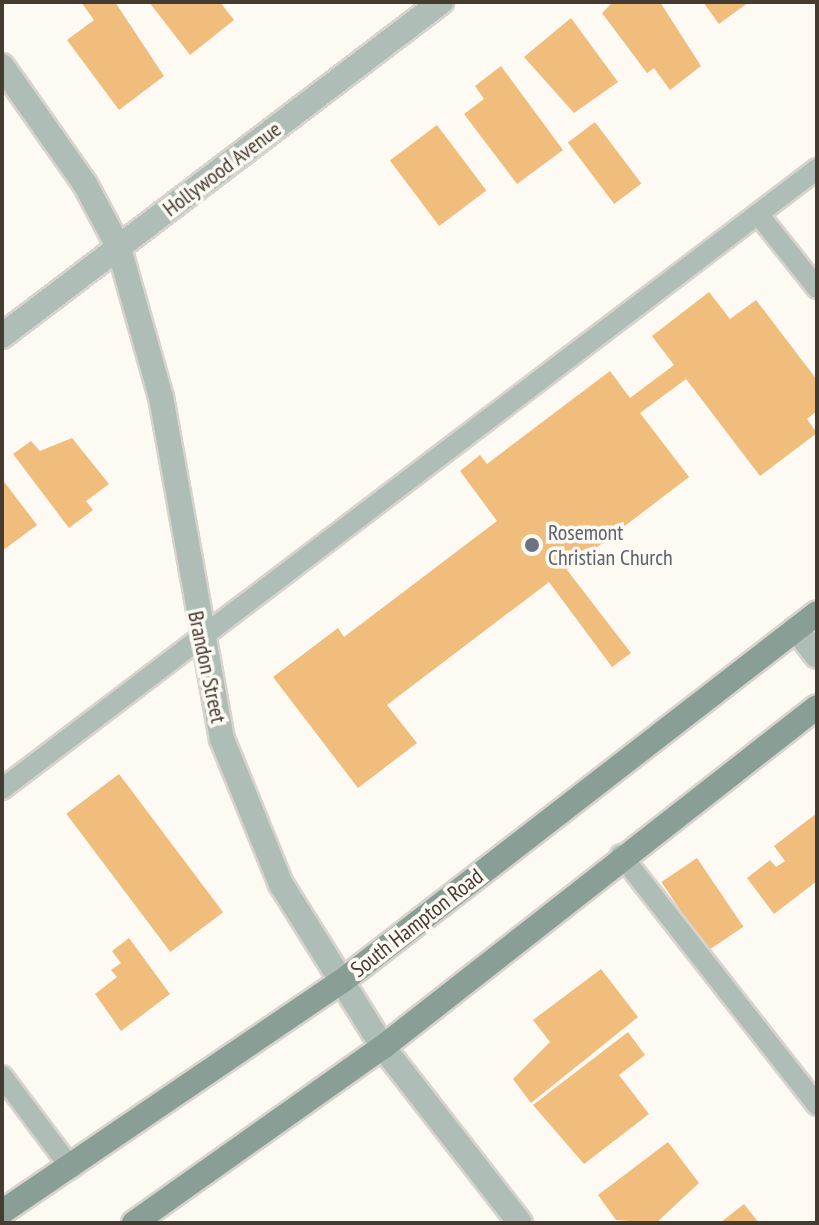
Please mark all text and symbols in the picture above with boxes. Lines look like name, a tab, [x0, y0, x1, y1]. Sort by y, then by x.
street label: Hollywood Avenue	[157, 116, 287, 222]
place label: Rosemont Christian Church	[548, 519, 673, 570]
marker: Rosemont Christian Church	[523, 536, 541, 554]
street label: Brandon Street	[182, 609, 232, 725]
street label: South Hampton Road	[346, 863, 488, 983]

